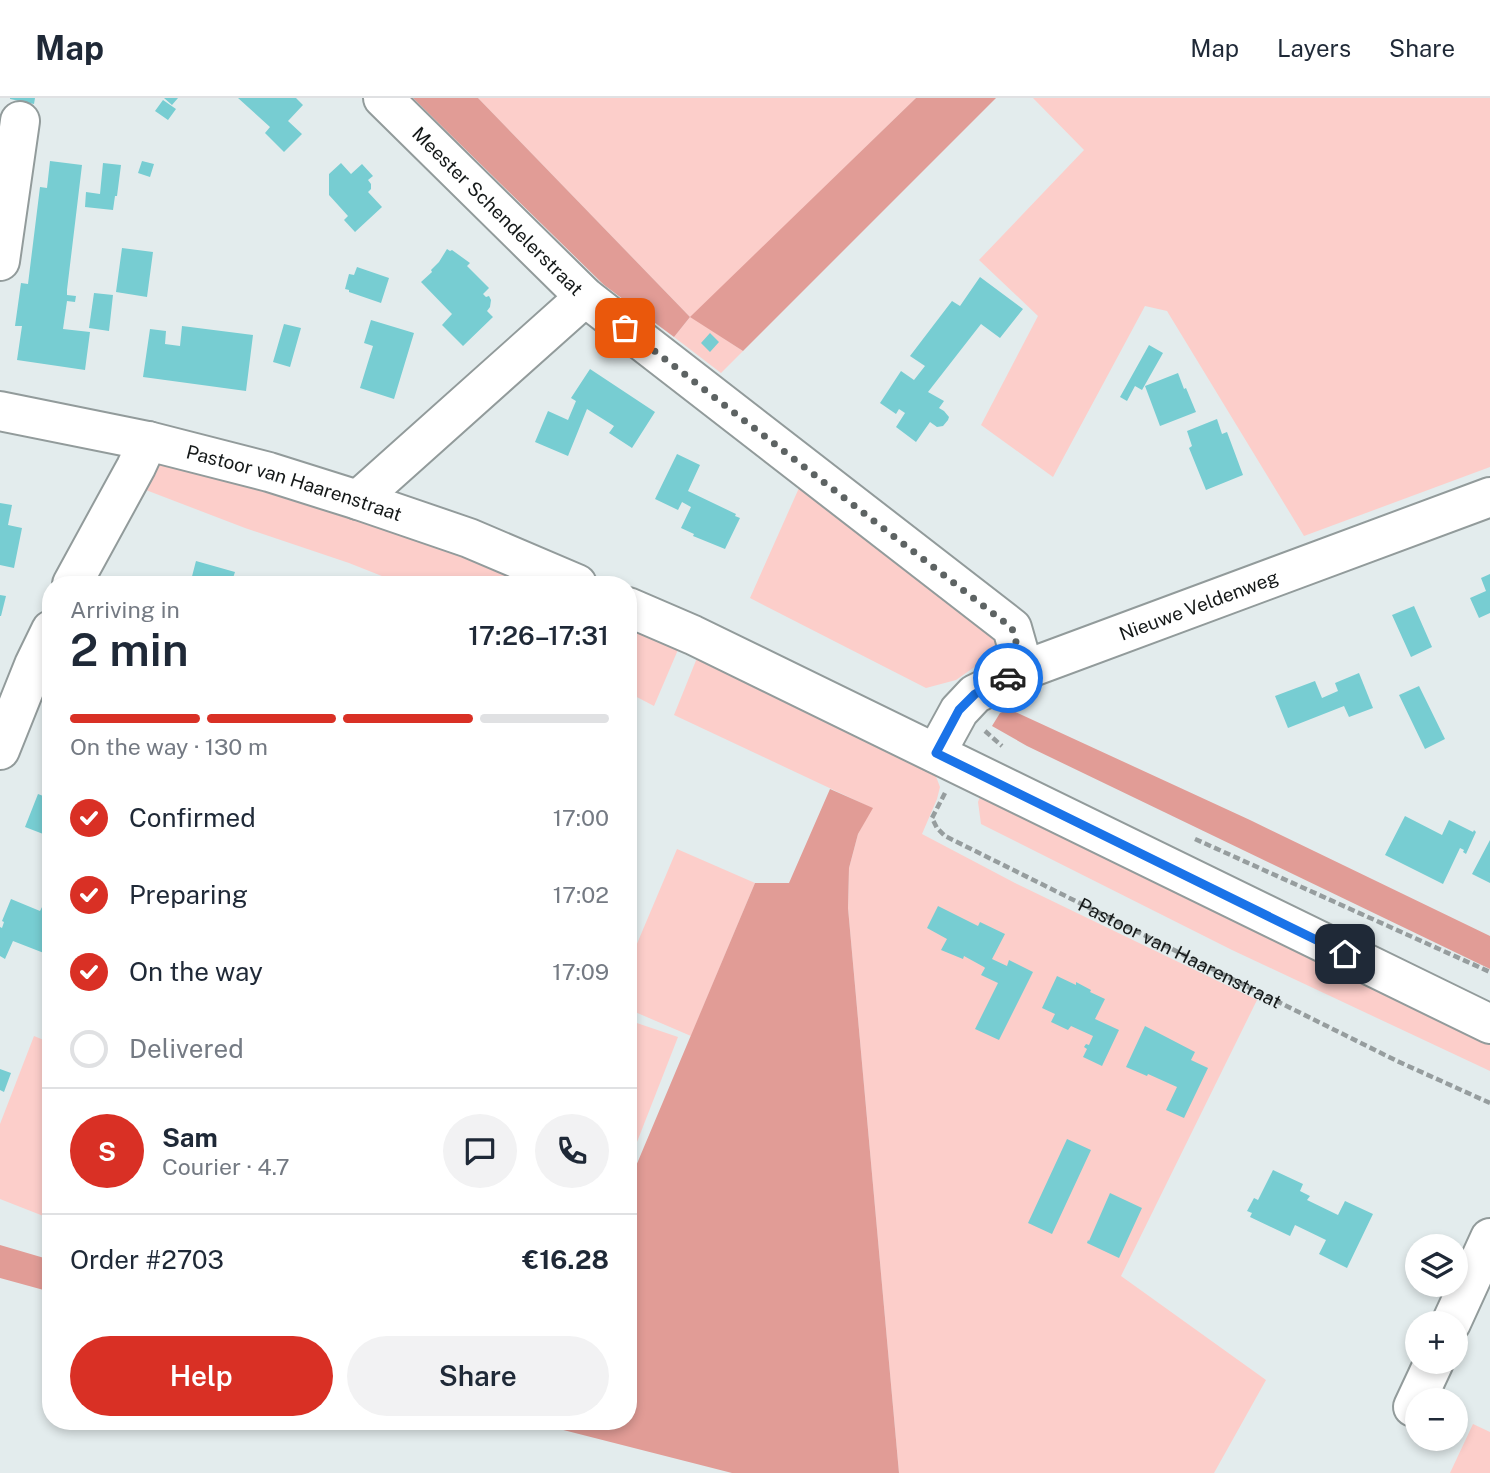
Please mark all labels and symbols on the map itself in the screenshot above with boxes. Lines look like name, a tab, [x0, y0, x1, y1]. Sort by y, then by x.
street label: Meester Schendelerstraat	[408, 122, 588, 300]
pin	[595, 298, 655, 358]
street label: Pastoor van Haarenstraat	[184, 440, 405, 525]
street label: Nieuwe Veldenweg	[1116, 566, 1281, 645]
courier	[973, 643, 1043, 713]
street label: Pastoor van Haarenstraat	[1075, 893, 1285, 1013]
pin	[1315, 924, 1375, 984]

